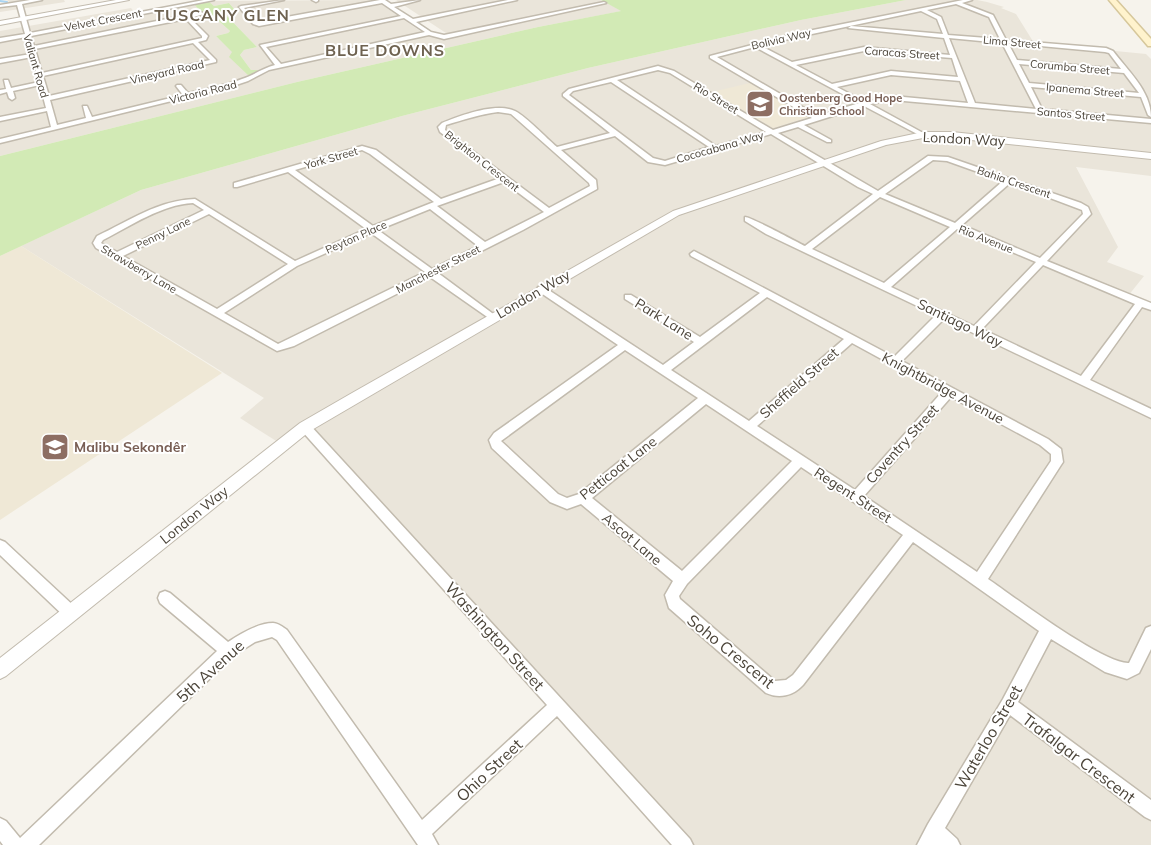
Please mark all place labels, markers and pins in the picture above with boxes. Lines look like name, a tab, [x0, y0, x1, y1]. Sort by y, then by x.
school or university icon: Oostenberg Good Hope Christian School	[745, 89, 775, 119]
place label: Oostenberg Good Hope Christian School	[779, 91, 902, 118]
school or university icon: Malibu Sekondêr	[40, 432, 70, 462]
place label: Malibu Sekondêr	[74, 438, 186, 456]

